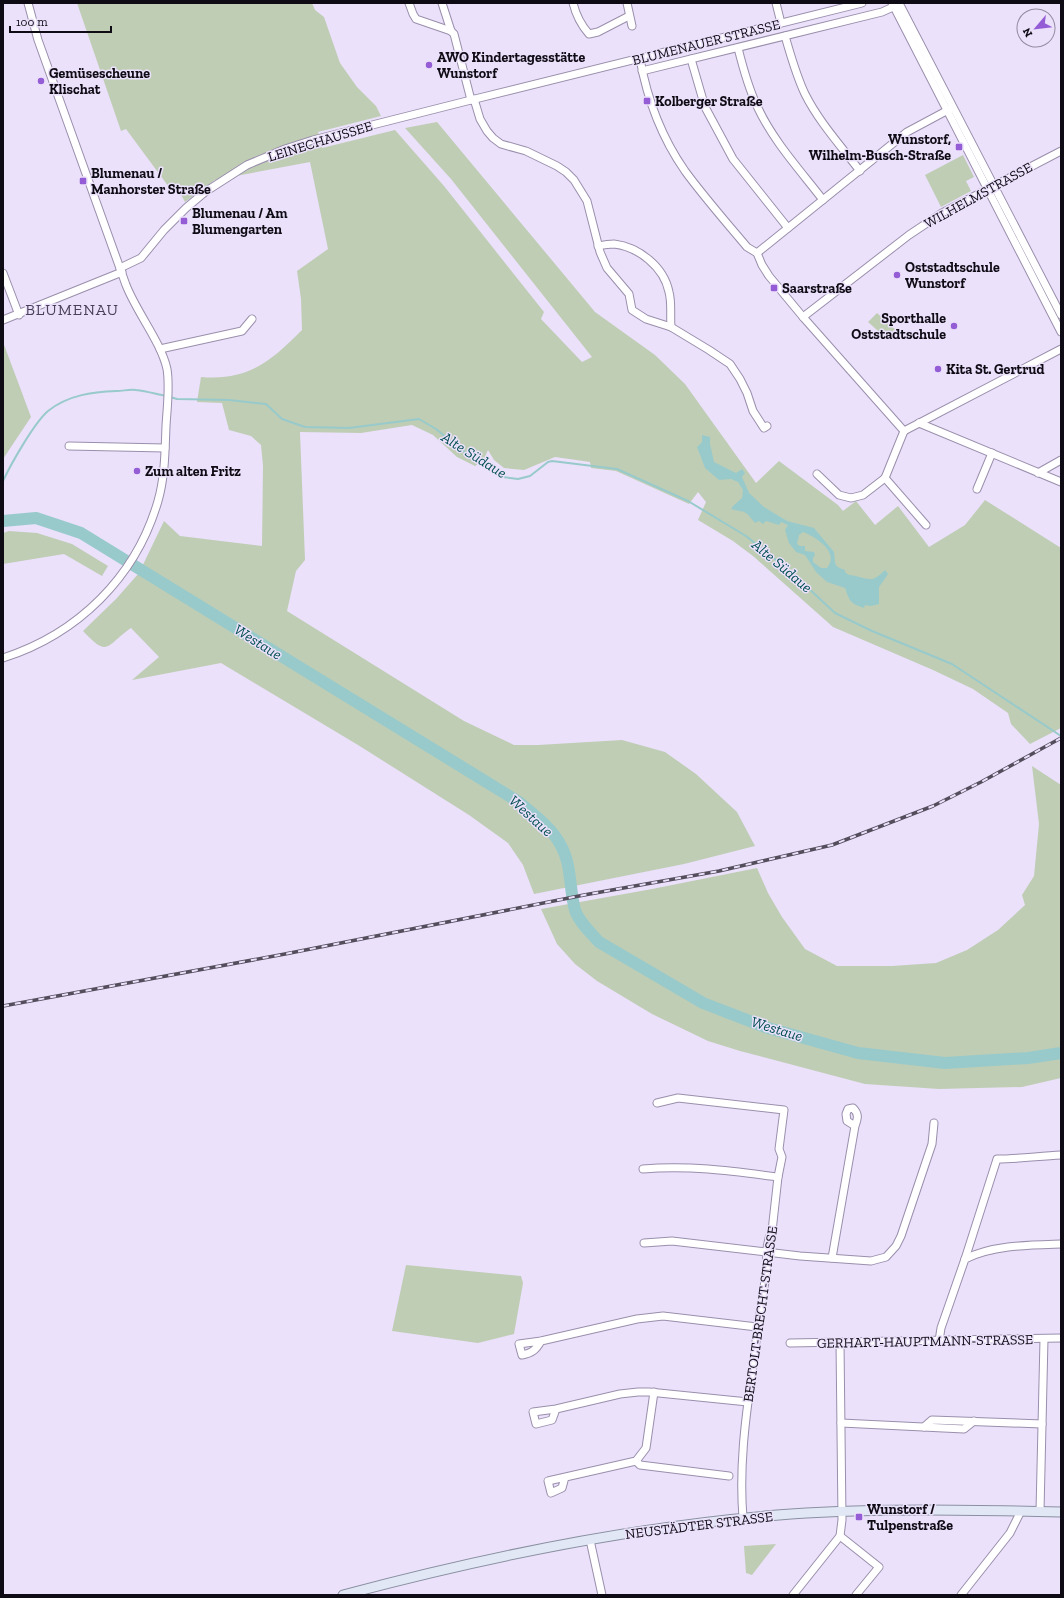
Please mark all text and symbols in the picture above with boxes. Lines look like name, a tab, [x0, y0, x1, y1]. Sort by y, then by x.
scale bar	[10, 8, 111, 34]
north arrow	[1016, 8, 1056, 48]
text: 100 m	[16, 15, 48, 29]
street label: BLUMENAUER STRASSE	[630, 16, 782, 69]
text: N	[1020, 25, 1035, 39]
place label: AWO Kindertagesstätte Wunstorf	[437, 49, 585, 82]
marker: AWO Kindertagesstätte Wunstorf	[424, 60, 434, 70]
place label: Gemüsescheune Klischat	[49, 65, 150, 98]
marker: Gemüsescheune Klischat	[36, 76, 46, 86]
place label: Kolberger Straße	[655, 93, 763, 110]
marker: Kolberger Straße	[642, 96, 652, 106]
street label: LEINECHAUSSEE	[266, 117, 374, 165]
place label: Wunstorf, Wilhelm-Busch-Straße	[809, 131, 951, 164]
marker: Wunstorf, Wilhelm-Busch-Straße	[954, 142, 964, 152]
street label: WILHELMSTRASSE	[921, 159, 1035, 232]
place label: Blumenau / Manhorster Straße	[91, 165, 211, 198]
marker: Blumenau / Manhorster Straße	[78, 176, 88, 186]
place label: Blumenau / Am Blumengarten	[192, 205, 288, 238]
marker: Blumenau / Am Blumengarten	[179, 216, 189, 226]
place label: Oststadtschule Wunstorf	[905, 259, 1000, 292]
marker: Oststadtschule Wunstorf	[892, 270, 902, 280]
place label: Saarstraße	[782, 280, 852, 297]
marker: Saarstraße	[769, 283, 779, 293]
district label: BLUMENAU	[25, 300, 119, 319]
place label: Sporthalle Oststadtschule	[851, 310, 946, 343]
marker: Sporthalle Oststadtschule	[949, 321, 959, 331]
place label: Kita St. Gertrud	[946, 361, 1044, 378]
marker: Kita St. Gertrud	[933, 364, 943, 374]
water label: Alte Südaue	[437, 427, 510, 482]
place label: Zum alten Fritz	[145, 463, 241, 480]
marker: Zum alten Fritz	[132, 466, 142, 476]
water label: Alte Südaue	[747, 535, 816, 596]
water label: Westaue	[231, 620, 285, 664]
water label: Westaue	[505, 792, 557, 840]
water label: Westaue	[749, 1013, 805, 1045]
street label: BERTOLT-BRECHT-STRASSE	[740, 1225, 781, 1403]
street label: GERHART-HAUPTMANN-STRASSE	[817, 1331, 1033, 1352]
place label: Wunstorf / Tulpenstraße	[867, 1501, 953, 1534]
street label: NEUSTÄDTER STRASSE	[624, 1508, 774, 1543]
marker: Wunstorf / Tulpenstraße	[854, 1512, 864, 1522]

